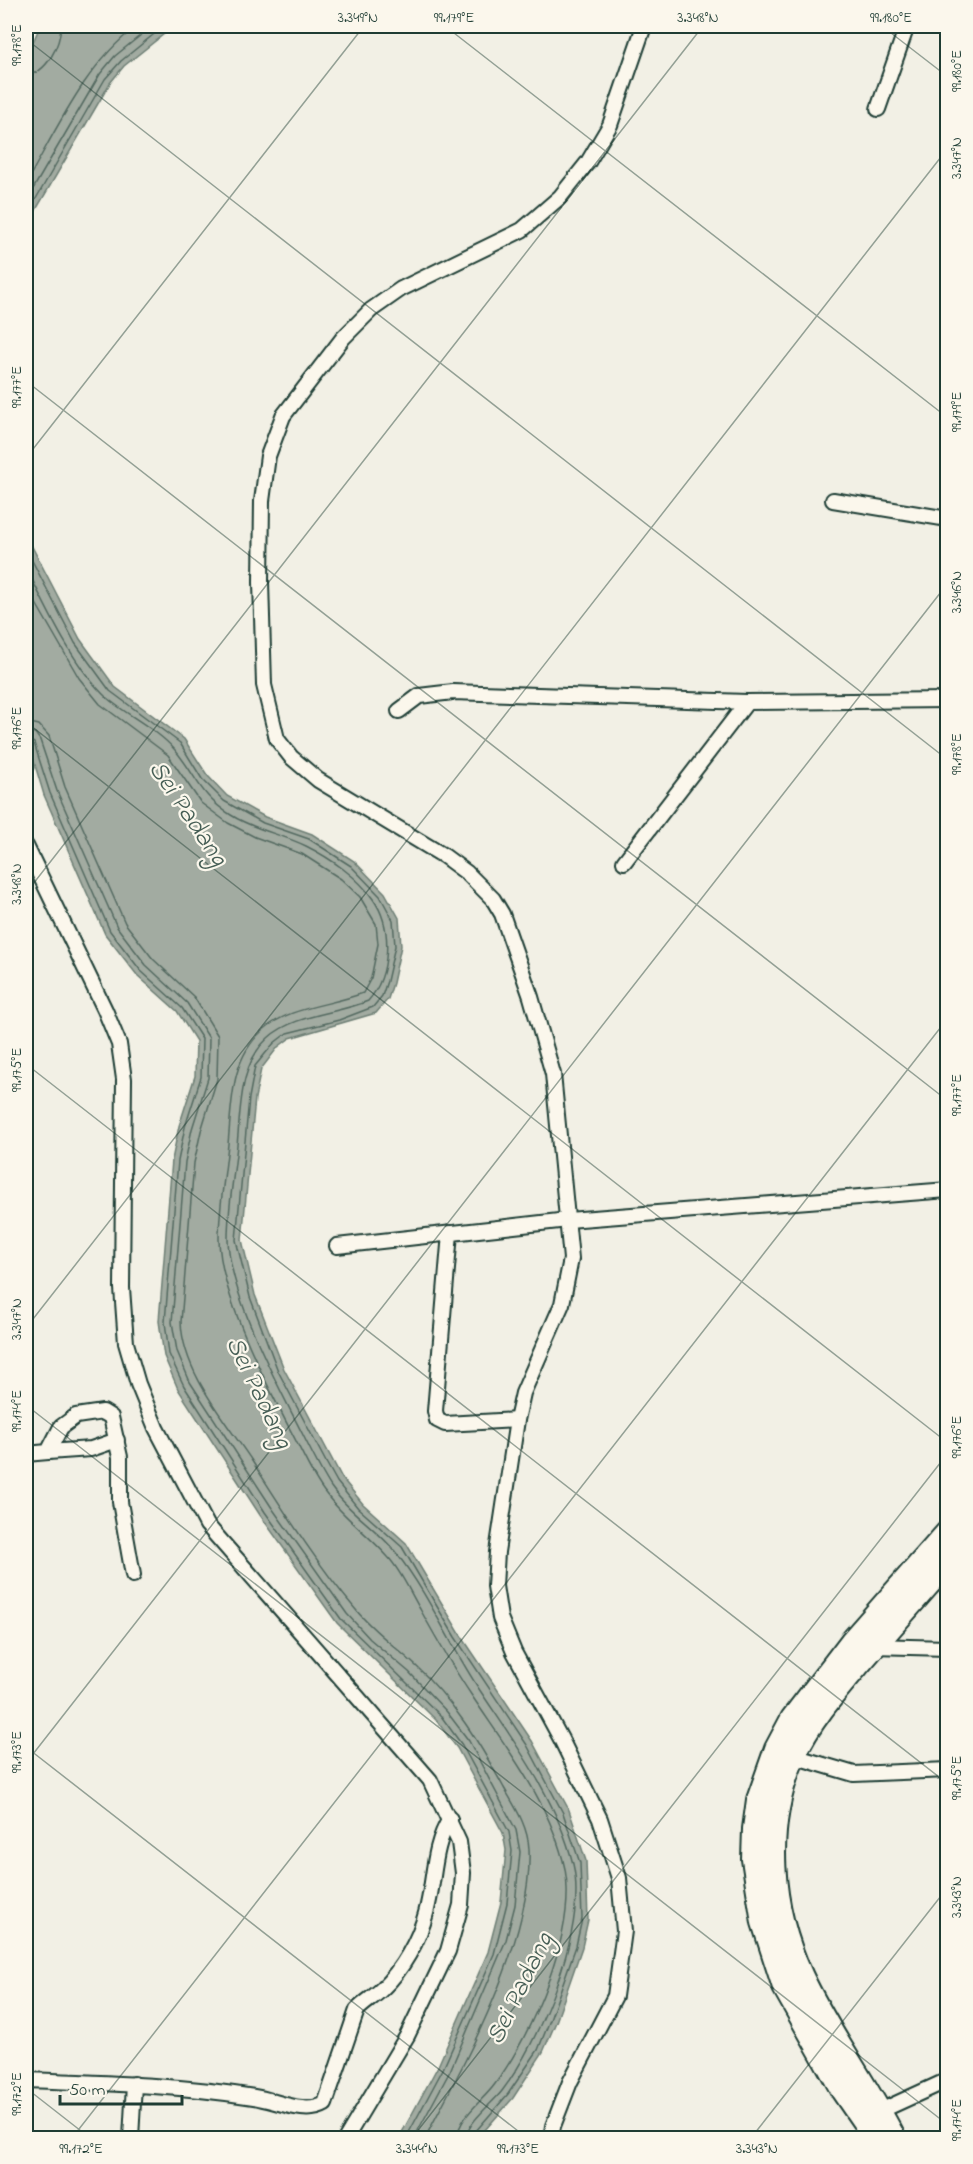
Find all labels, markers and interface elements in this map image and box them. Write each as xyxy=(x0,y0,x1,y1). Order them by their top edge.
text: 3.349°N xyxy=(338,7,378,29)
text: 99.179°E xyxy=(434,7,474,29)
text: 3.348°N xyxy=(677,7,719,29)
text: 99.180°E xyxy=(870,7,912,29)
text: 99.178°E xyxy=(6,24,28,66)
text: 99.180°E xyxy=(946,50,968,92)
text: 3.347°N xyxy=(946,137,968,179)
text: 99.177°E xyxy=(6,366,28,408)
text: 99.179°E xyxy=(946,392,968,432)
text: 3.346°N xyxy=(946,571,968,613)
text: 99.176°E xyxy=(6,707,28,749)
text: 99.178°E xyxy=(946,733,968,775)
water label: Sei Padang xyxy=(138,754,237,876)
text: 3.348°N xyxy=(6,863,28,905)
text: 99.175°E xyxy=(6,1048,28,1092)
text: 99.177°E xyxy=(946,1074,968,1116)
text: 3.347°N xyxy=(6,1298,28,1340)
water label: Sei Padang xyxy=(215,1331,302,1457)
text: 99.174°E xyxy=(6,1390,28,1432)
text: 99.176°E xyxy=(946,1416,968,1458)
text: 99.173°E xyxy=(6,1731,28,1773)
text: 99.175°E xyxy=(946,1756,968,1800)
text: 3.343°N xyxy=(946,1876,968,1918)
water label: Sei Padang xyxy=(478,1925,565,2051)
scale bar xyxy=(60,2068,182,2106)
text: 99.172°E xyxy=(6,2072,28,2116)
text: 50 m xyxy=(69,2078,106,2104)
text: 99.174°E xyxy=(946,2099,968,2141)
text: 99.172°E xyxy=(59,2138,103,2160)
text: 3.344°N xyxy=(396,2138,438,2160)
text: 99.173°E xyxy=(497,2138,539,2160)
text: 3.343°N xyxy=(736,2138,778,2160)

